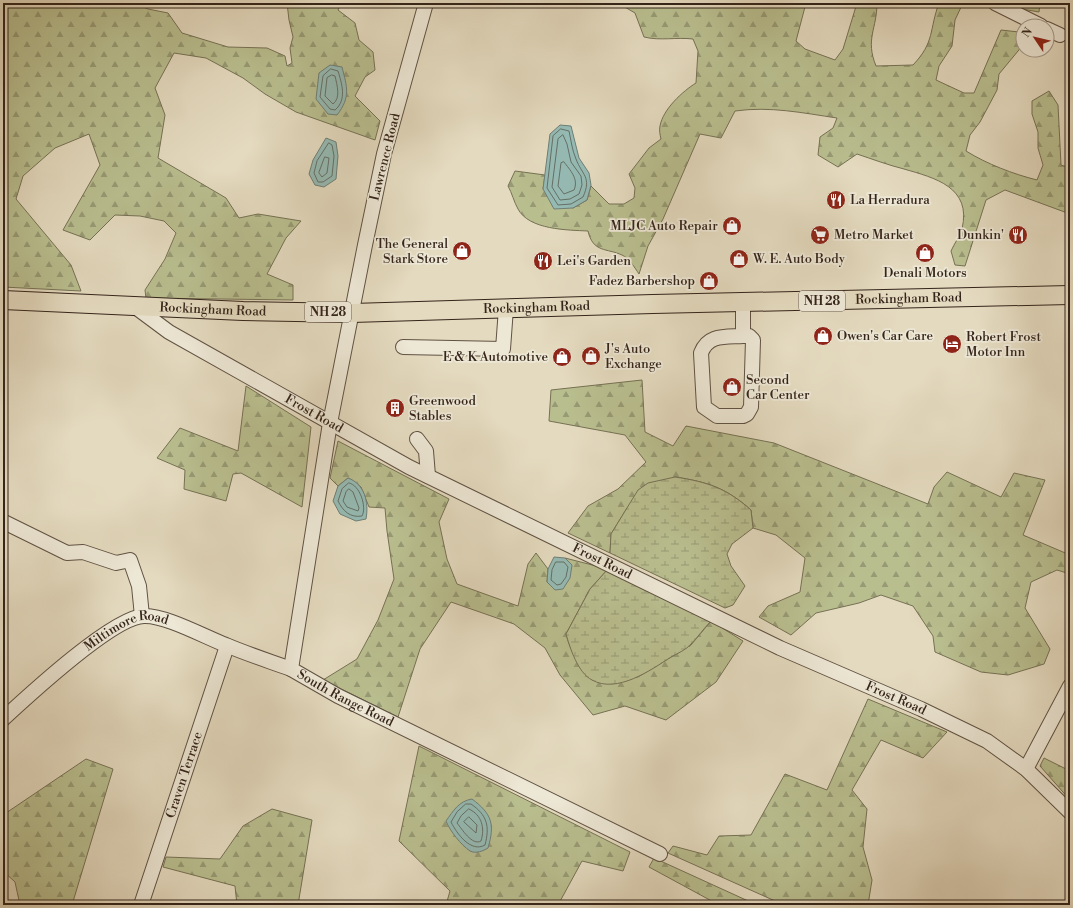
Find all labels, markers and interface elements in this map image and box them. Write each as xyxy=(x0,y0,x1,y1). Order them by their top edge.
north arrow xyxy=(1015,18,1055,58)
text: N xyxy=(1019,25,1036,40)
street label: Lawrence Road xyxy=(366,111,404,203)
restaurant icon: La Herradura xyxy=(825,189,847,211)
place label: La Herradura xyxy=(850,192,930,208)
shop icon: MLJC Auto Repair xyxy=(721,215,743,237)
place label: MLJC Auto Repair xyxy=(610,218,718,234)
supermarket icon: Metro Market xyxy=(809,224,831,246)
restaurant icon: Dunkin' xyxy=(1007,224,1029,246)
place label: Metro Market xyxy=(834,227,914,243)
place label: Dunkin' xyxy=(957,227,1004,243)
place label: The General Stark Store xyxy=(376,236,448,267)
shop icon: The General Stark Store xyxy=(451,240,473,262)
shop icon: Denali Motors xyxy=(914,242,936,264)
shop icon: W. E. Auto Body xyxy=(728,248,750,270)
restaurant icon: Lei's Garden xyxy=(532,250,554,272)
place label: W. E. Auto Body xyxy=(752,251,846,267)
place label: Lei's Garden xyxy=(557,253,631,269)
place label: Denali Motors xyxy=(883,265,967,281)
shop icon: Fadez Barbershop xyxy=(698,270,720,292)
place label: Fadez Barbershop xyxy=(589,273,695,289)
street label: Rockingham Road xyxy=(855,289,963,308)
road number: NH 28 xyxy=(799,291,845,311)
street label: Rockingham Road xyxy=(483,298,591,317)
street label: Rockingham Road xyxy=(159,299,267,319)
road number: NH 28 xyxy=(305,302,351,322)
shop icon: Owen's Car Care xyxy=(812,325,834,347)
place label: Owen's Car Care xyxy=(837,328,933,344)
place label: Robert Frost Motor Inn xyxy=(966,329,1041,360)
hotel icon: Robert Frost Motor Inn xyxy=(941,333,963,355)
place label: J's Auto Exchange xyxy=(604,341,662,372)
shop icon: J's Auto Exchange xyxy=(580,345,602,367)
shop icon: E & K Automotive xyxy=(551,346,573,368)
place label: E & K Automotive xyxy=(443,349,548,365)
place label: Second Car Center xyxy=(746,372,810,403)
shop icon: Second Car Center xyxy=(721,376,743,398)
street label: Frost Road xyxy=(282,391,347,437)
place label: Greenwood Stables xyxy=(409,393,476,424)
building icon: Greenwood Stables xyxy=(384,397,406,419)
street label: Frost Road xyxy=(570,540,635,583)
street label: Miltimore Road xyxy=(81,608,171,654)
street label: South Range Road xyxy=(294,666,397,730)
street label: Frost Road xyxy=(863,678,929,719)
street label: Craven Terrace xyxy=(162,729,206,820)

